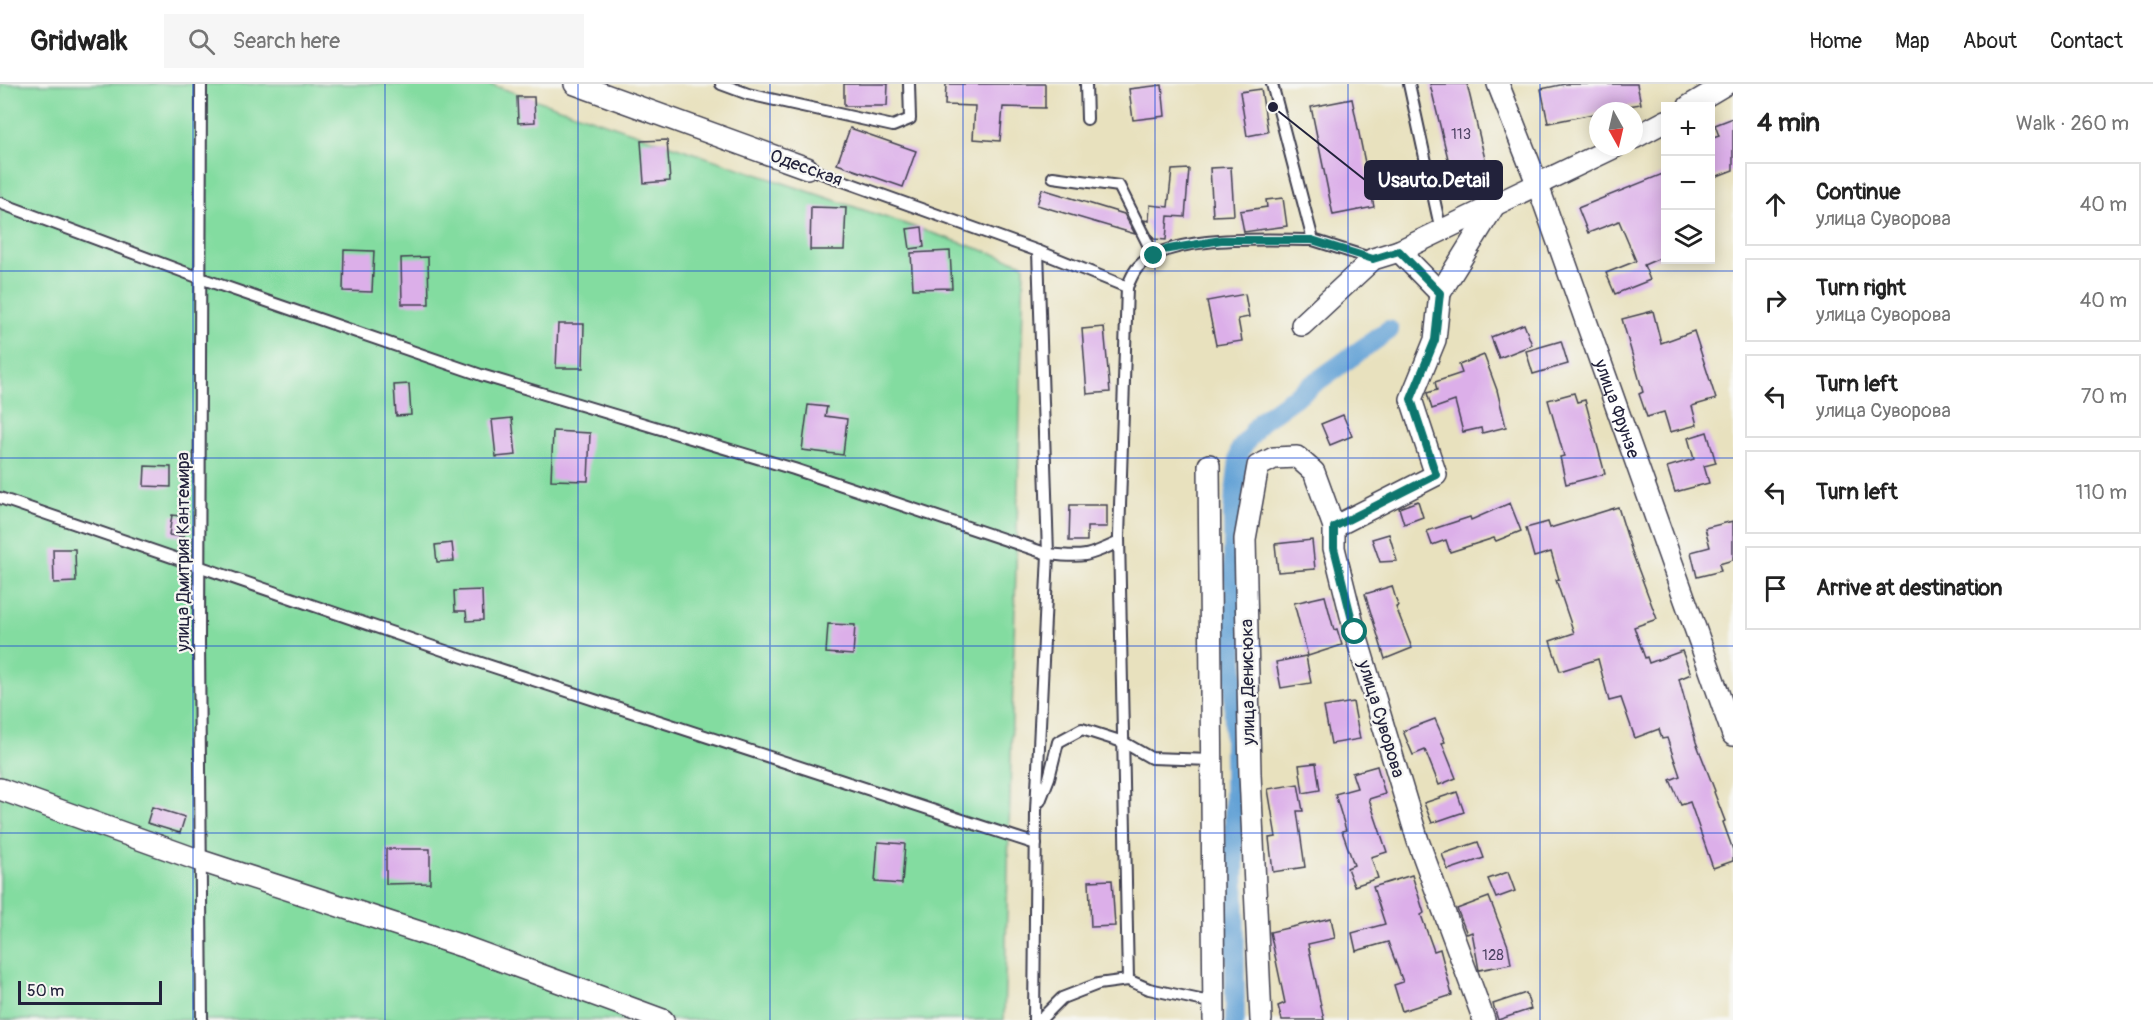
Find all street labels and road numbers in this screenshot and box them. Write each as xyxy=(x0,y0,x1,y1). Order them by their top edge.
street label: Одесская xyxy=(767,144,845,192)
street label: улица Фрунзе xyxy=(1589,355,1645,462)
street label: улица Дмитрия Кантемира xyxy=(172,452,195,653)
street label: улица Денисюка xyxy=(1235,619,1261,746)
street label: улица Суворова xyxy=(1352,657,1410,780)

